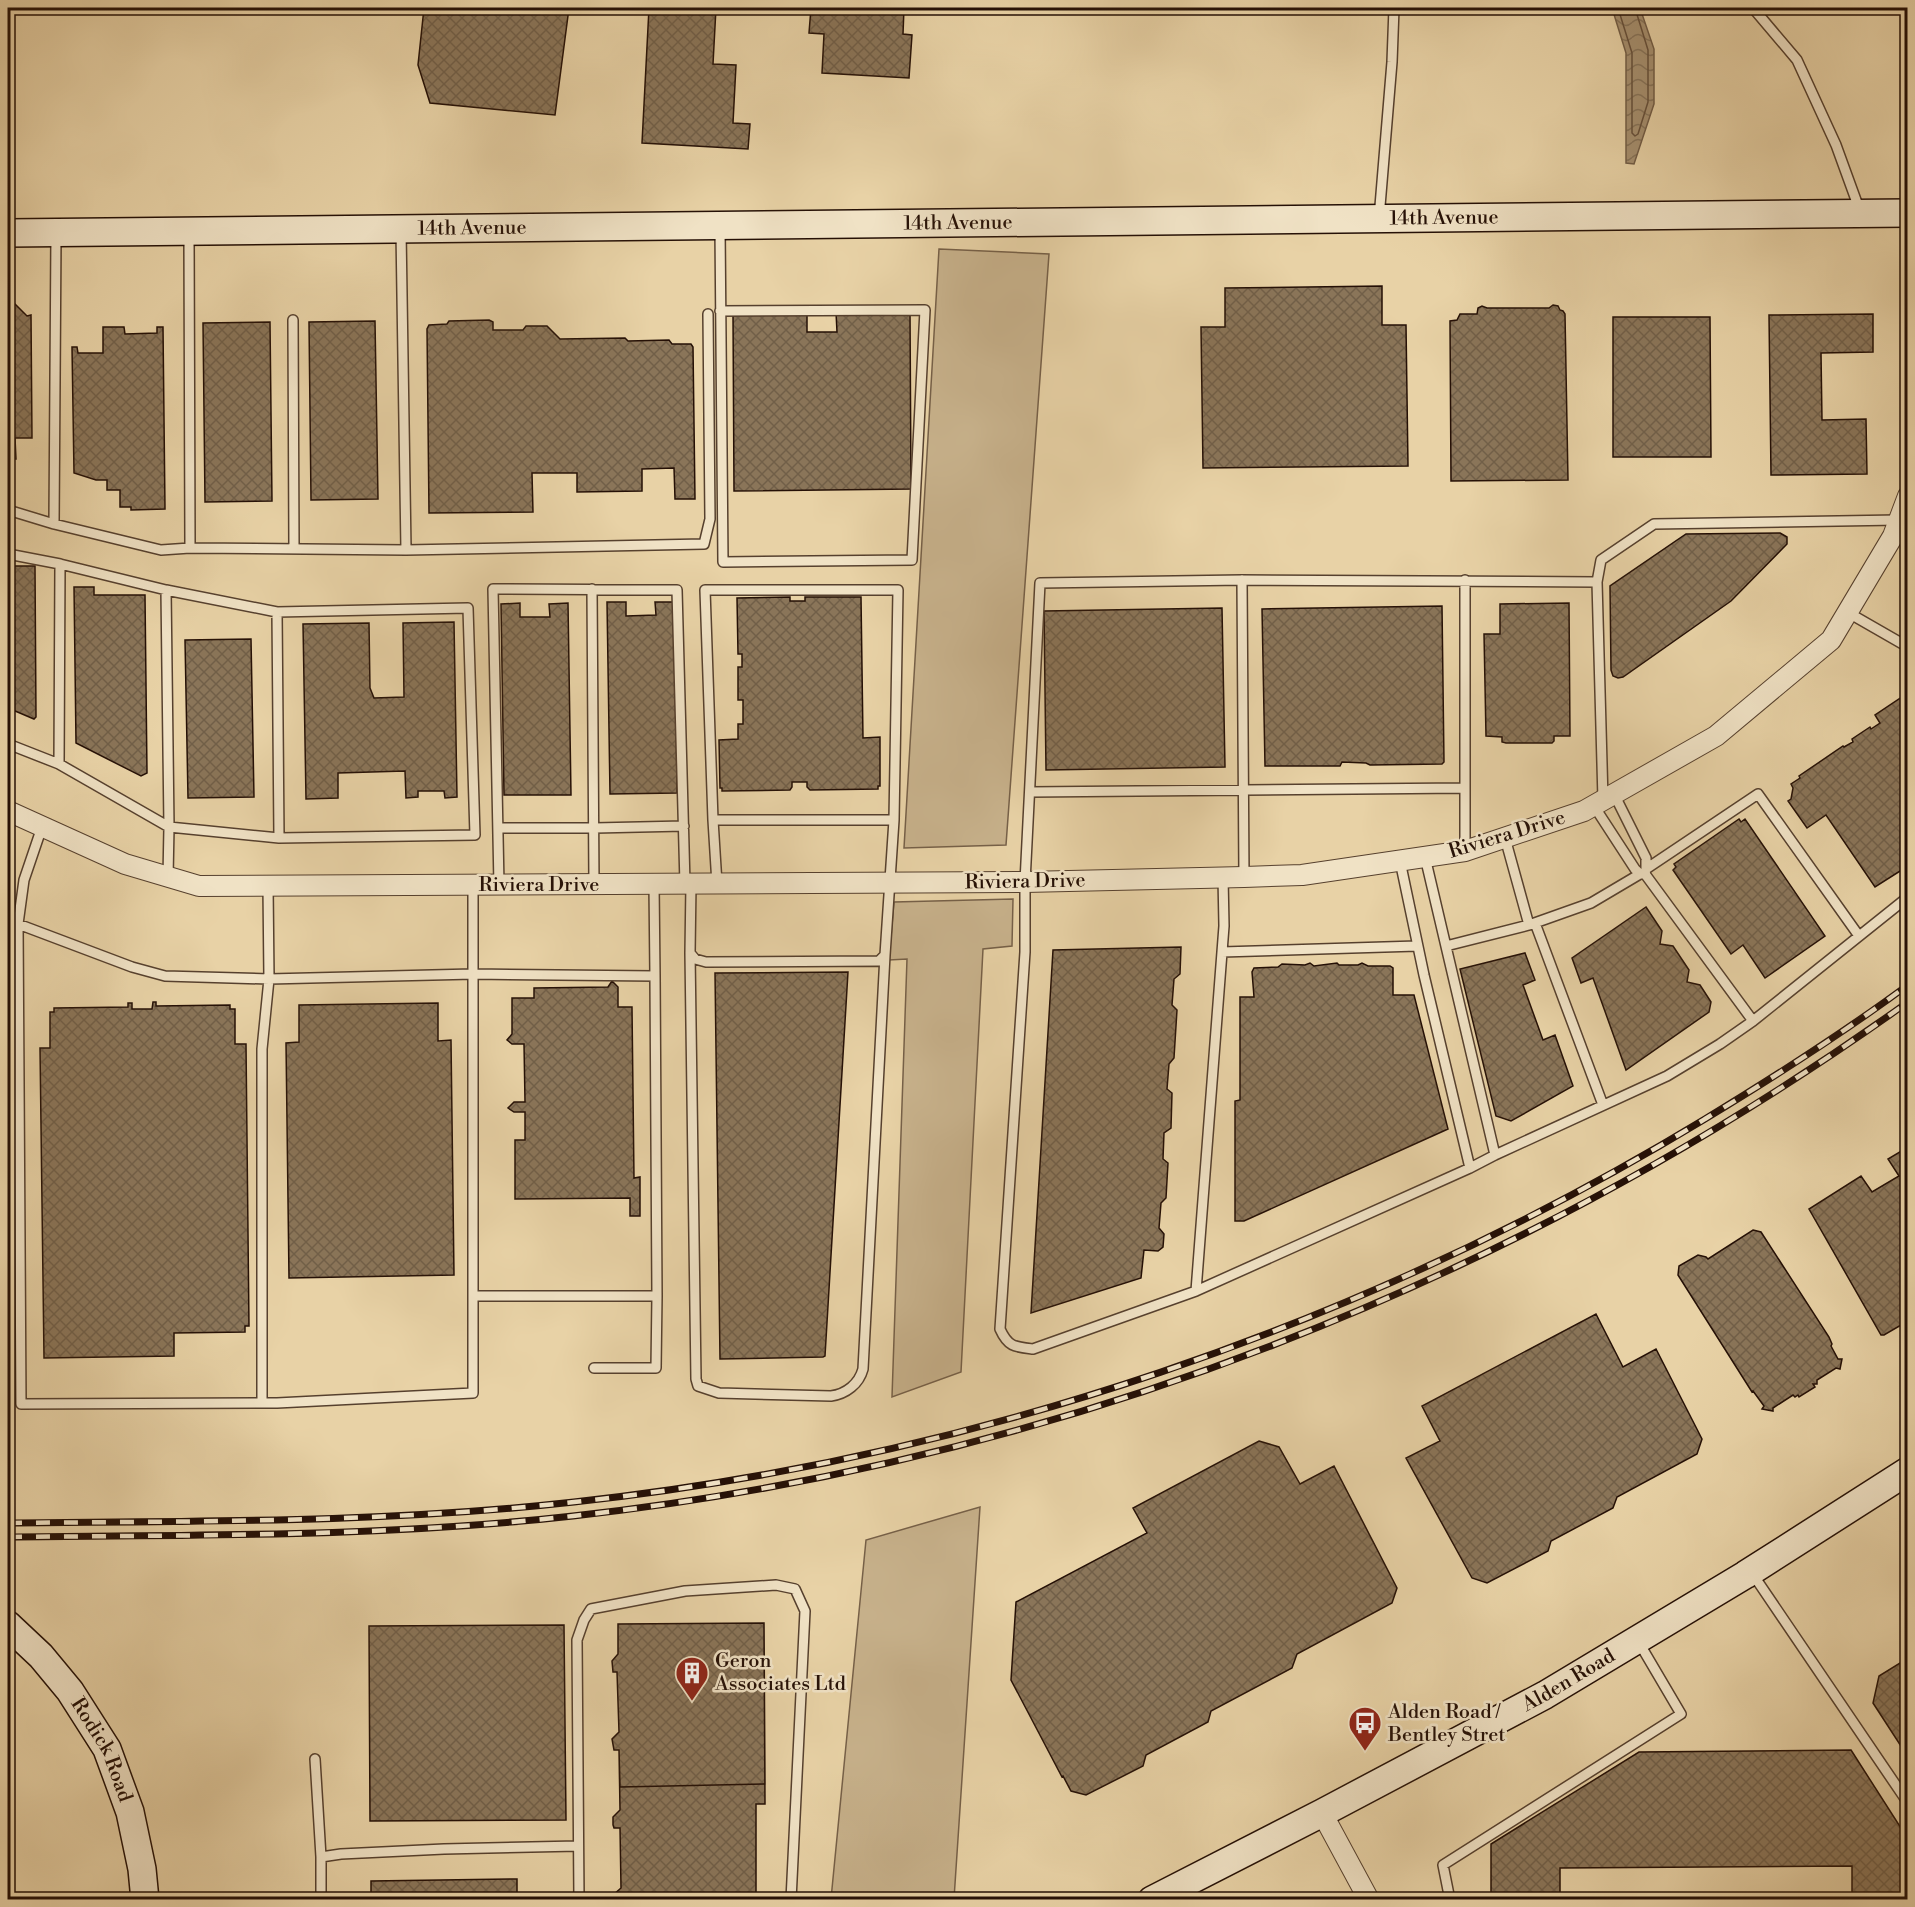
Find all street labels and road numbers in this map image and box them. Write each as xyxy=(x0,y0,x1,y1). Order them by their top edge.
street label: 14th Avenue xyxy=(1389,205,1499,231)
street label: 14th Avenue xyxy=(903,210,1013,236)
street label: 14th Avenue xyxy=(417,215,527,241)
street label: Riviera Drive xyxy=(1446,805,1568,865)
street label: Riviera Drive xyxy=(964,868,1086,896)
street label: Riviera Drive xyxy=(479,873,599,898)
street label: Alden Road xyxy=(1517,1643,1620,1718)
street label: Rodick Road xyxy=(65,1693,138,1806)

